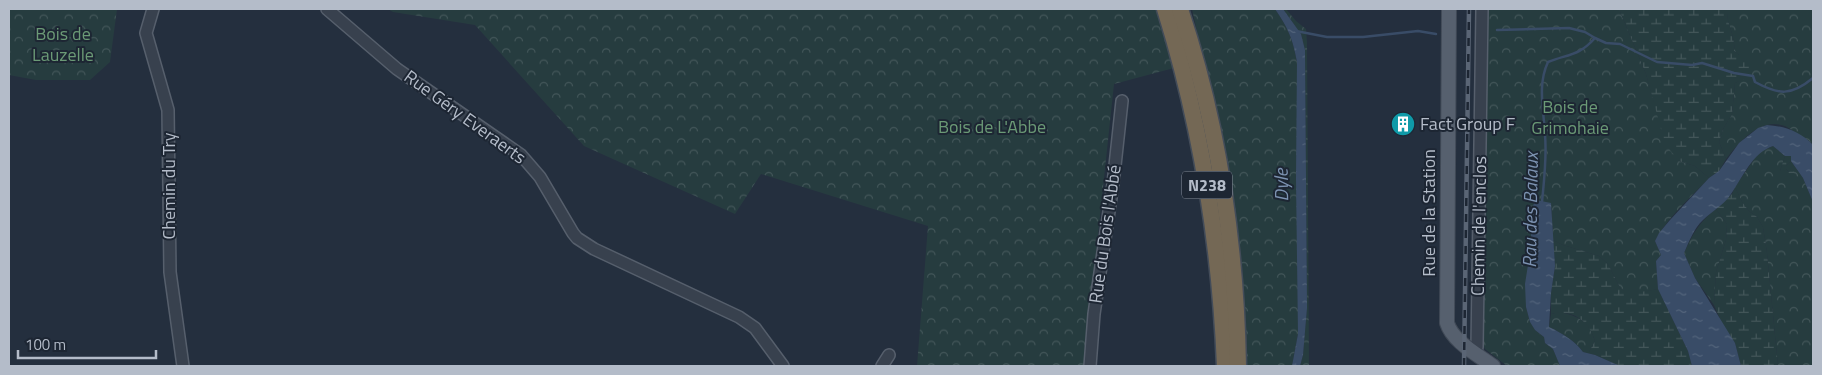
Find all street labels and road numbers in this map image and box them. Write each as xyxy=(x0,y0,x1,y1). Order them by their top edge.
street label: Rue Géry Everaerts xyxy=(399,63,532,170)
street label: Chemin du Try xyxy=(155,132,182,240)
street label: Rue de la Station xyxy=(1415,149,1442,277)
street label: Chemin de l'enclos xyxy=(1464,156,1493,296)
street label: Rue du Bois l'Abbé xyxy=(1081,163,1128,305)
road number: N238 xyxy=(1182,172,1232,198)

